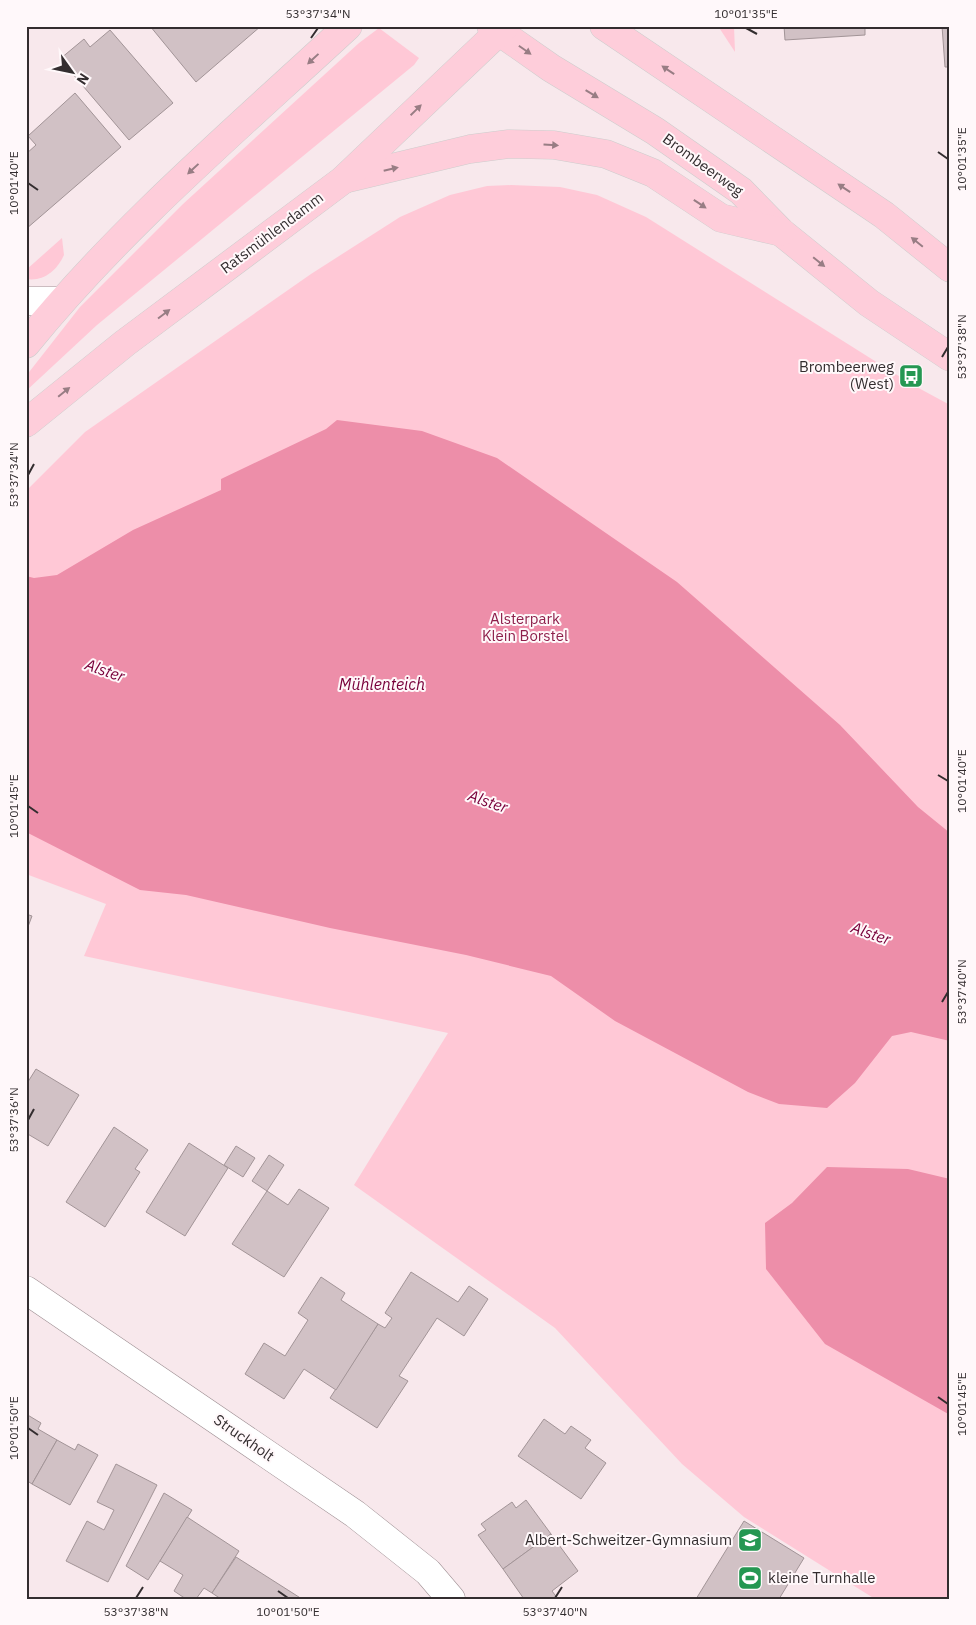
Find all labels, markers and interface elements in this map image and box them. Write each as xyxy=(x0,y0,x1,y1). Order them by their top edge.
text: 53°37'34"N xyxy=(285,6,351,21)
text: 10°01'35"E xyxy=(714,6,778,21)
one-way arrow xyxy=(518,45,532,55)
north arrow xyxy=(48,48,98,98)
one-way arrow xyxy=(307,53,319,65)
one-way arrow xyxy=(661,65,675,75)
text: N xyxy=(73,70,93,88)
one-way arrow xyxy=(586,89,599,98)
one-way arrow xyxy=(410,104,422,116)
text: 10°01'35"E xyxy=(954,127,969,191)
street label: Brombeerweg xyxy=(659,129,747,200)
one-way arrow xyxy=(543,142,559,150)
text: 10°01'40"E xyxy=(6,151,21,215)
one-way arrow xyxy=(187,163,199,175)
one-way arrow xyxy=(383,165,399,173)
one-way arrow xyxy=(837,183,850,193)
street label: Ratsmühlendamm xyxy=(217,188,327,277)
one-way arrow xyxy=(693,199,706,208)
one-way arrow xyxy=(911,236,924,247)
one-way arrow xyxy=(812,257,825,268)
one-way arrow xyxy=(157,308,170,319)
text: 53°37'38"N xyxy=(954,314,969,380)
place label: Brombeerweg (West) xyxy=(799,357,894,393)
bus stop icon: Brombeerweg (West) xyxy=(898,363,924,389)
one-way arrow xyxy=(57,386,70,397)
text: 53°37'34"N xyxy=(6,442,21,508)
park label: Alsterpark Klein Borstel xyxy=(482,609,568,645)
water label: Alster xyxy=(82,654,129,686)
water label: Mühlenteich xyxy=(339,674,425,694)
text: 10°01'40"E xyxy=(954,749,969,813)
text: 10°01'45"E xyxy=(6,774,21,838)
water label: Alster xyxy=(465,785,512,817)
water label: Alster xyxy=(848,917,895,949)
text: 53°37'40"N xyxy=(954,959,969,1025)
text: 53°37'36"N xyxy=(6,1087,21,1153)
text: 10°01'45"E xyxy=(954,1372,969,1436)
text: 10°01'50"E xyxy=(6,1396,21,1460)
street label: Struckholt xyxy=(210,1410,278,1465)
school or university icon: Albert-Schweitzer-Gymnasium xyxy=(737,1527,763,1553)
place label: Albert-Schweitzer-Gymnasium xyxy=(525,1530,732,1549)
sports icon: kleine Turnhalle xyxy=(737,1565,763,1591)
place label: kleine Turnhalle xyxy=(768,1568,876,1587)
text: 53°37'38"N xyxy=(103,1604,169,1619)
text: 10°01'50"E xyxy=(256,1604,320,1619)
text: 53°37'40"N xyxy=(522,1604,588,1619)

